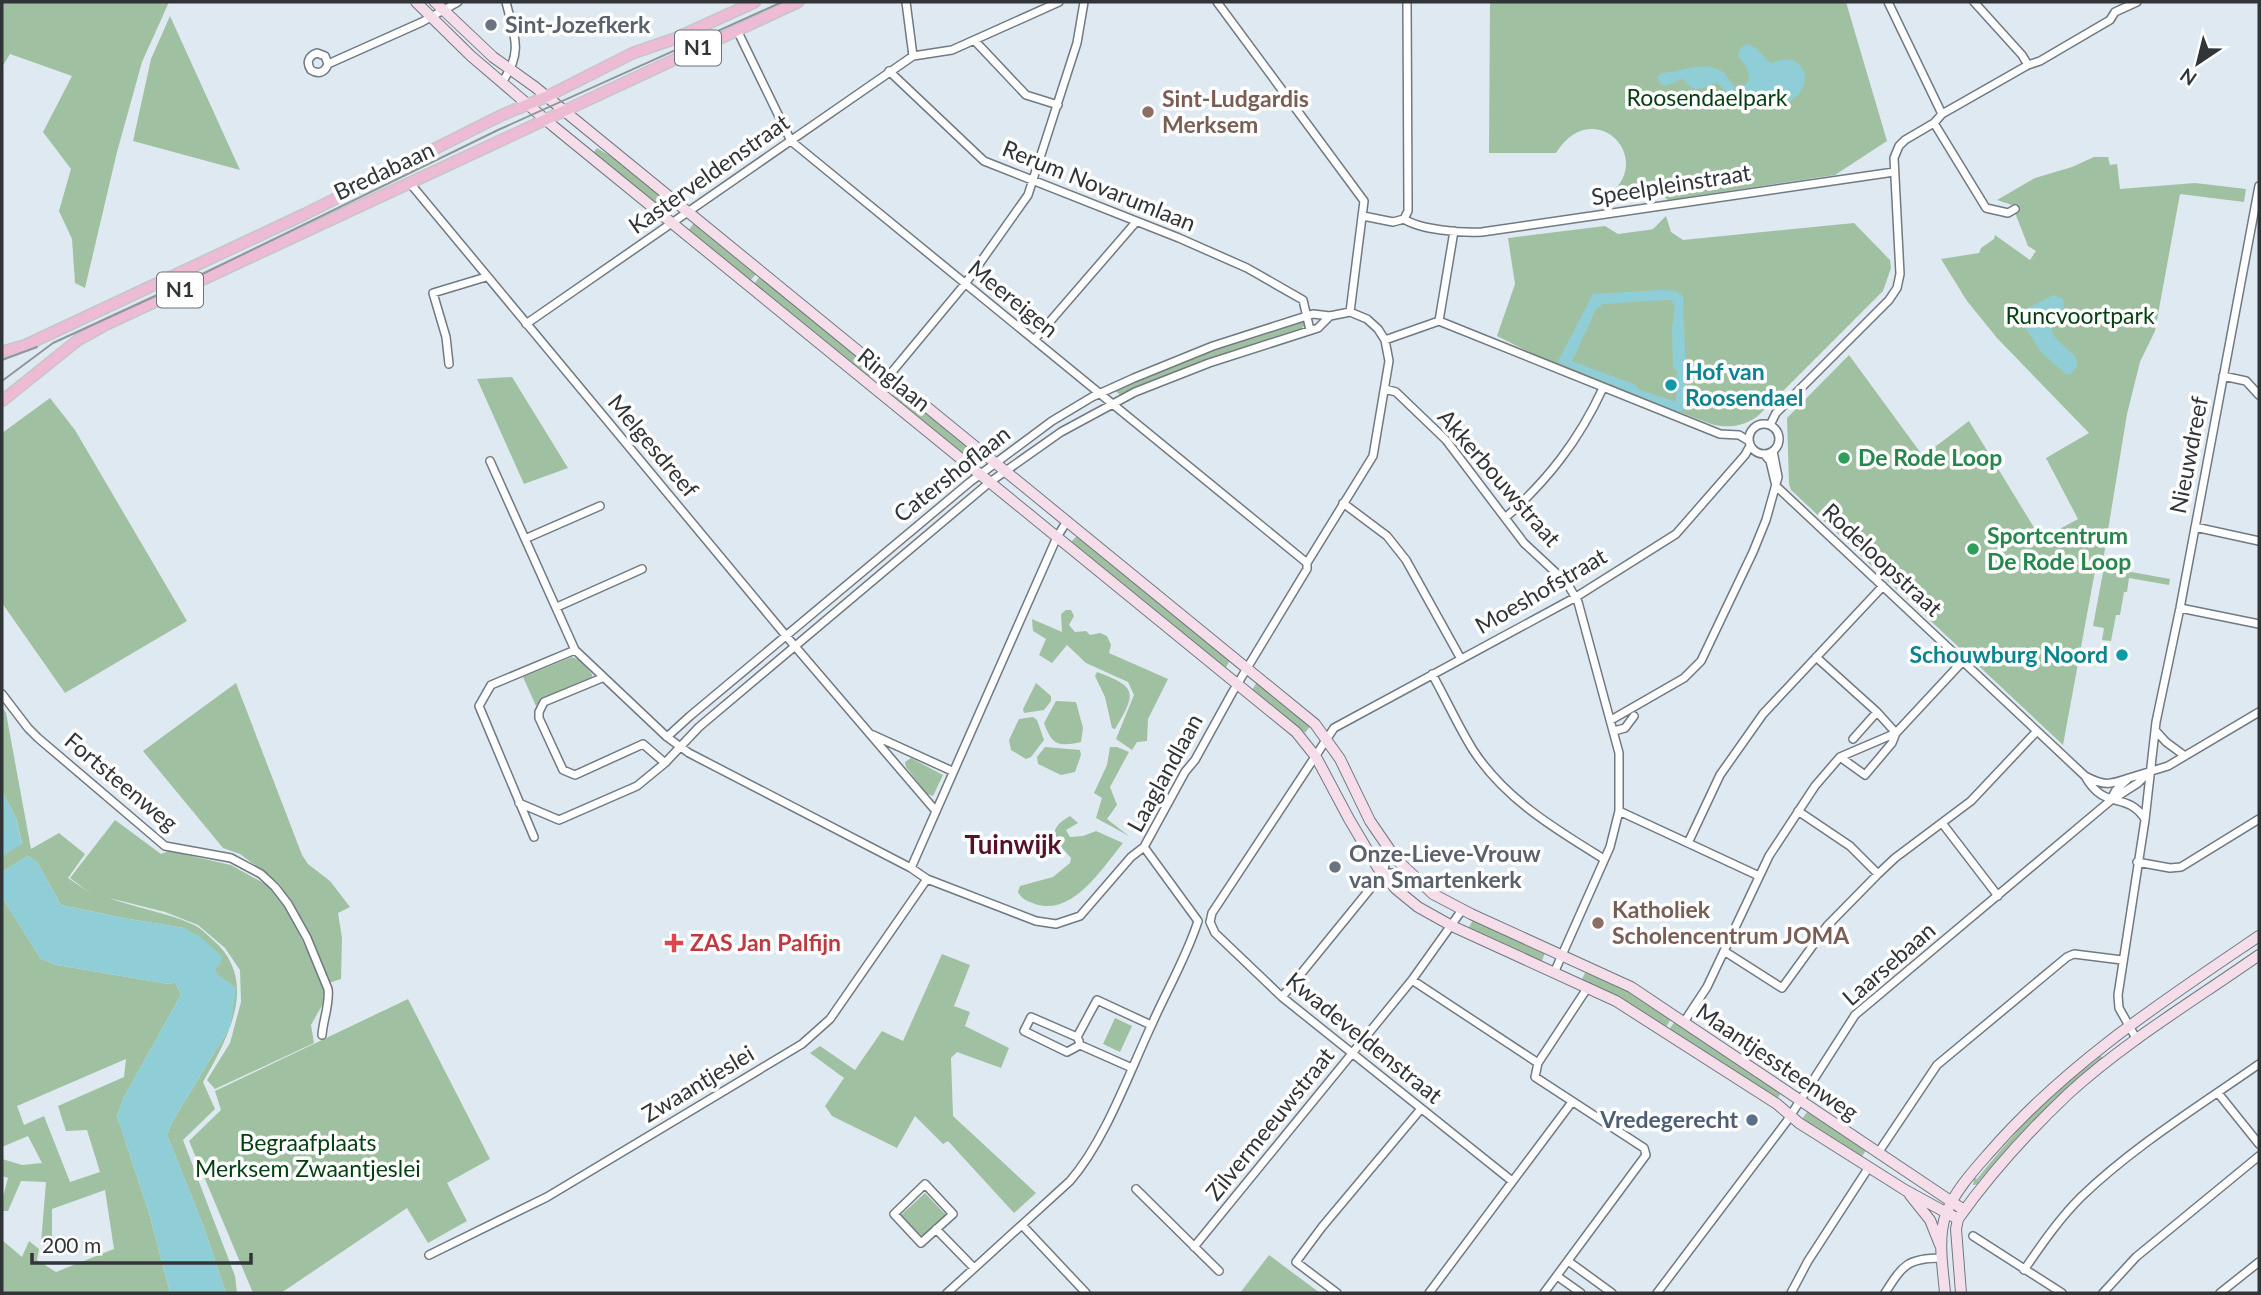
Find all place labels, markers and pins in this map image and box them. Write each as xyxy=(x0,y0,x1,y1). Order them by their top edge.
place label: Sint-Jozefkerk xyxy=(505,10,651,38)
marker: Sint-Jozefkerk xyxy=(483,17,499,33)
place label: Sint-Ludgardis Merksem xyxy=(1162,84,1309,138)
marker: Sint-Ludgardis Merksem xyxy=(1140,104,1156,120)
place label: Hof van Roosendael xyxy=(1685,357,1804,411)
marker: Hof van Roosendael xyxy=(1663,377,1679,393)
place label: De Rode Loop xyxy=(1858,443,2002,471)
marker: De Rode Loop xyxy=(1836,450,1852,466)
place label: Sportcentrum De Rode Loop xyxy=(1987,521,2131,575)
marker: Sportcentrum De Rode Loop xyxy=(1965,541,1981,557)
place label: Schouwburg Noord xyxy=(1909,640,2108,668)
marker: Schouwburg Noord xyxy=(2114,647,2130,663)
place label: Onze-Lieve-Vrouw van Smartenkerk xyxy=(1349,839,1541,893)
marker: Onze-Lieve-Vrouw van Smartenkerk xyxy=(1327,859,1343,875)
place label: Katholiek Scholencentrum JOMA xyxy=(1612,895,1850,949)
marker: Katholiek Scholencentrum JOMA xyxy=(1590,915,1606,931)
place label: ZAS Jan Palfijn xyxy=(690,928,841,956)
marker: ZAS Jan Palfijn xyxy=(664,933,684,953)
place label: Vredegerecht xyxy=(1599,1105,1738,1133)
marker: Vredegerecht xyxy=(1744,1112,1760,1128)

